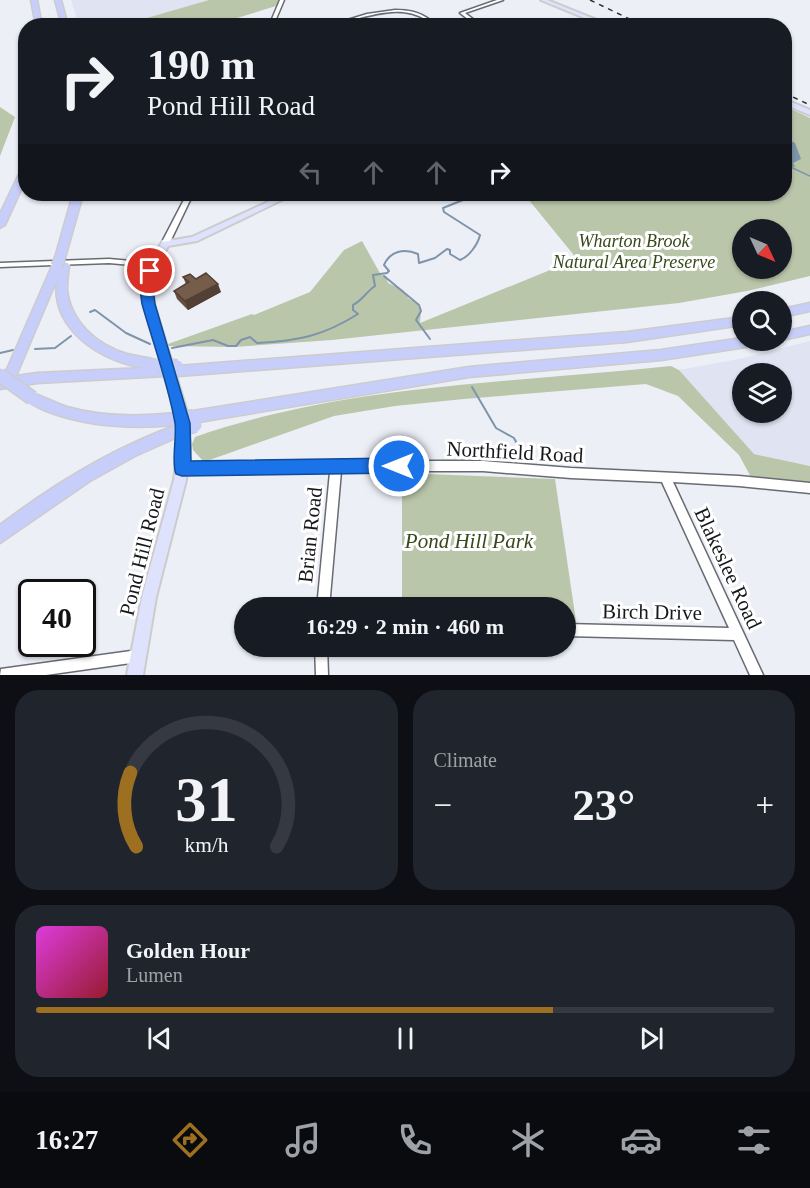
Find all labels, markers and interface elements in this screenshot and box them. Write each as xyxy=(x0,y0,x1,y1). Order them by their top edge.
icon: right xyxy=(48,42,126,120)
text: 190 m xyxy=(147,42,256,88)
text: Pond Hill Road xyxy=(147,91,315,121)
icon: left xyxy=(294,156,327,189)
icon: ahead xyxy=(357,156,390,189)
icon: ahead xyxy=(420,156,453,189)
icon: right xyxy=(483,156,516,189)
north arrow xyxy=(732,219,792,279)
map controls xyxy=(732,219,792,423)
park label: Wharton Brook Natural Area Preserve xyxy=(552,231,715,272)
pin xyxy=(124,245,175,296)
icon: arrive xyxy=(133,254,166,287)
button: search xyxy=(732,291,792,351)
button: layers xyxy=(732,363,792,423)
position arrow xyxy=(367,434,431,498)
street label: Northfield Road xyxy=(446,436,585,468)
street label: Pond Hill Road xyxy=(115,485,170,618)
street label: Brian Road xyxy=(293,485,327,584)
street label: Blakeslee Road xyxy=(689,503,767,633)
park label: Pond Hill Park xyxy=(404,529,534,553)
speed limit sign: 40 xyxy=(18,579,96,657)
street label: Birch Drive xyxy=(602,599,702,625)
text: 16:29 · 2 min · 460 m xyxy=(306,614,504,639)
text: Climate xyxy=(434,749,497,771)
text: 31 xyxy=(175,765,237,834)
text: 23° xyxy=(572,780,635,830)
text: − xyxy=(434,787,452,823)
text: + xyxy=(755,787,774,823)
text: km/h xyxy=(184,833,229,857)
text: Golden Hour xyxy=(126,938,250,963)
text: Lumen xyxy=(126,964,183,986)
icon: previous xyxy=(143,1022,176,1055)
icon: pause xyxy=(389,1022,422,1055)
icon: next xyxy=(635,1022,668,1055)
icon: directions xyxy=(169,1119,211,1161)
icon: music xyxy=(282,1119,324,1161)
icon: phone xyxy=(394,1119,436,1161)
icon: climate xyxy=(507,1119,549,1161)
icon: car xyxy=(620,1119,662,1161)
icon: filters xyxy=(733,1119,775,1161)
text: 16:27 xyxy=(35,1125,98,1155)

